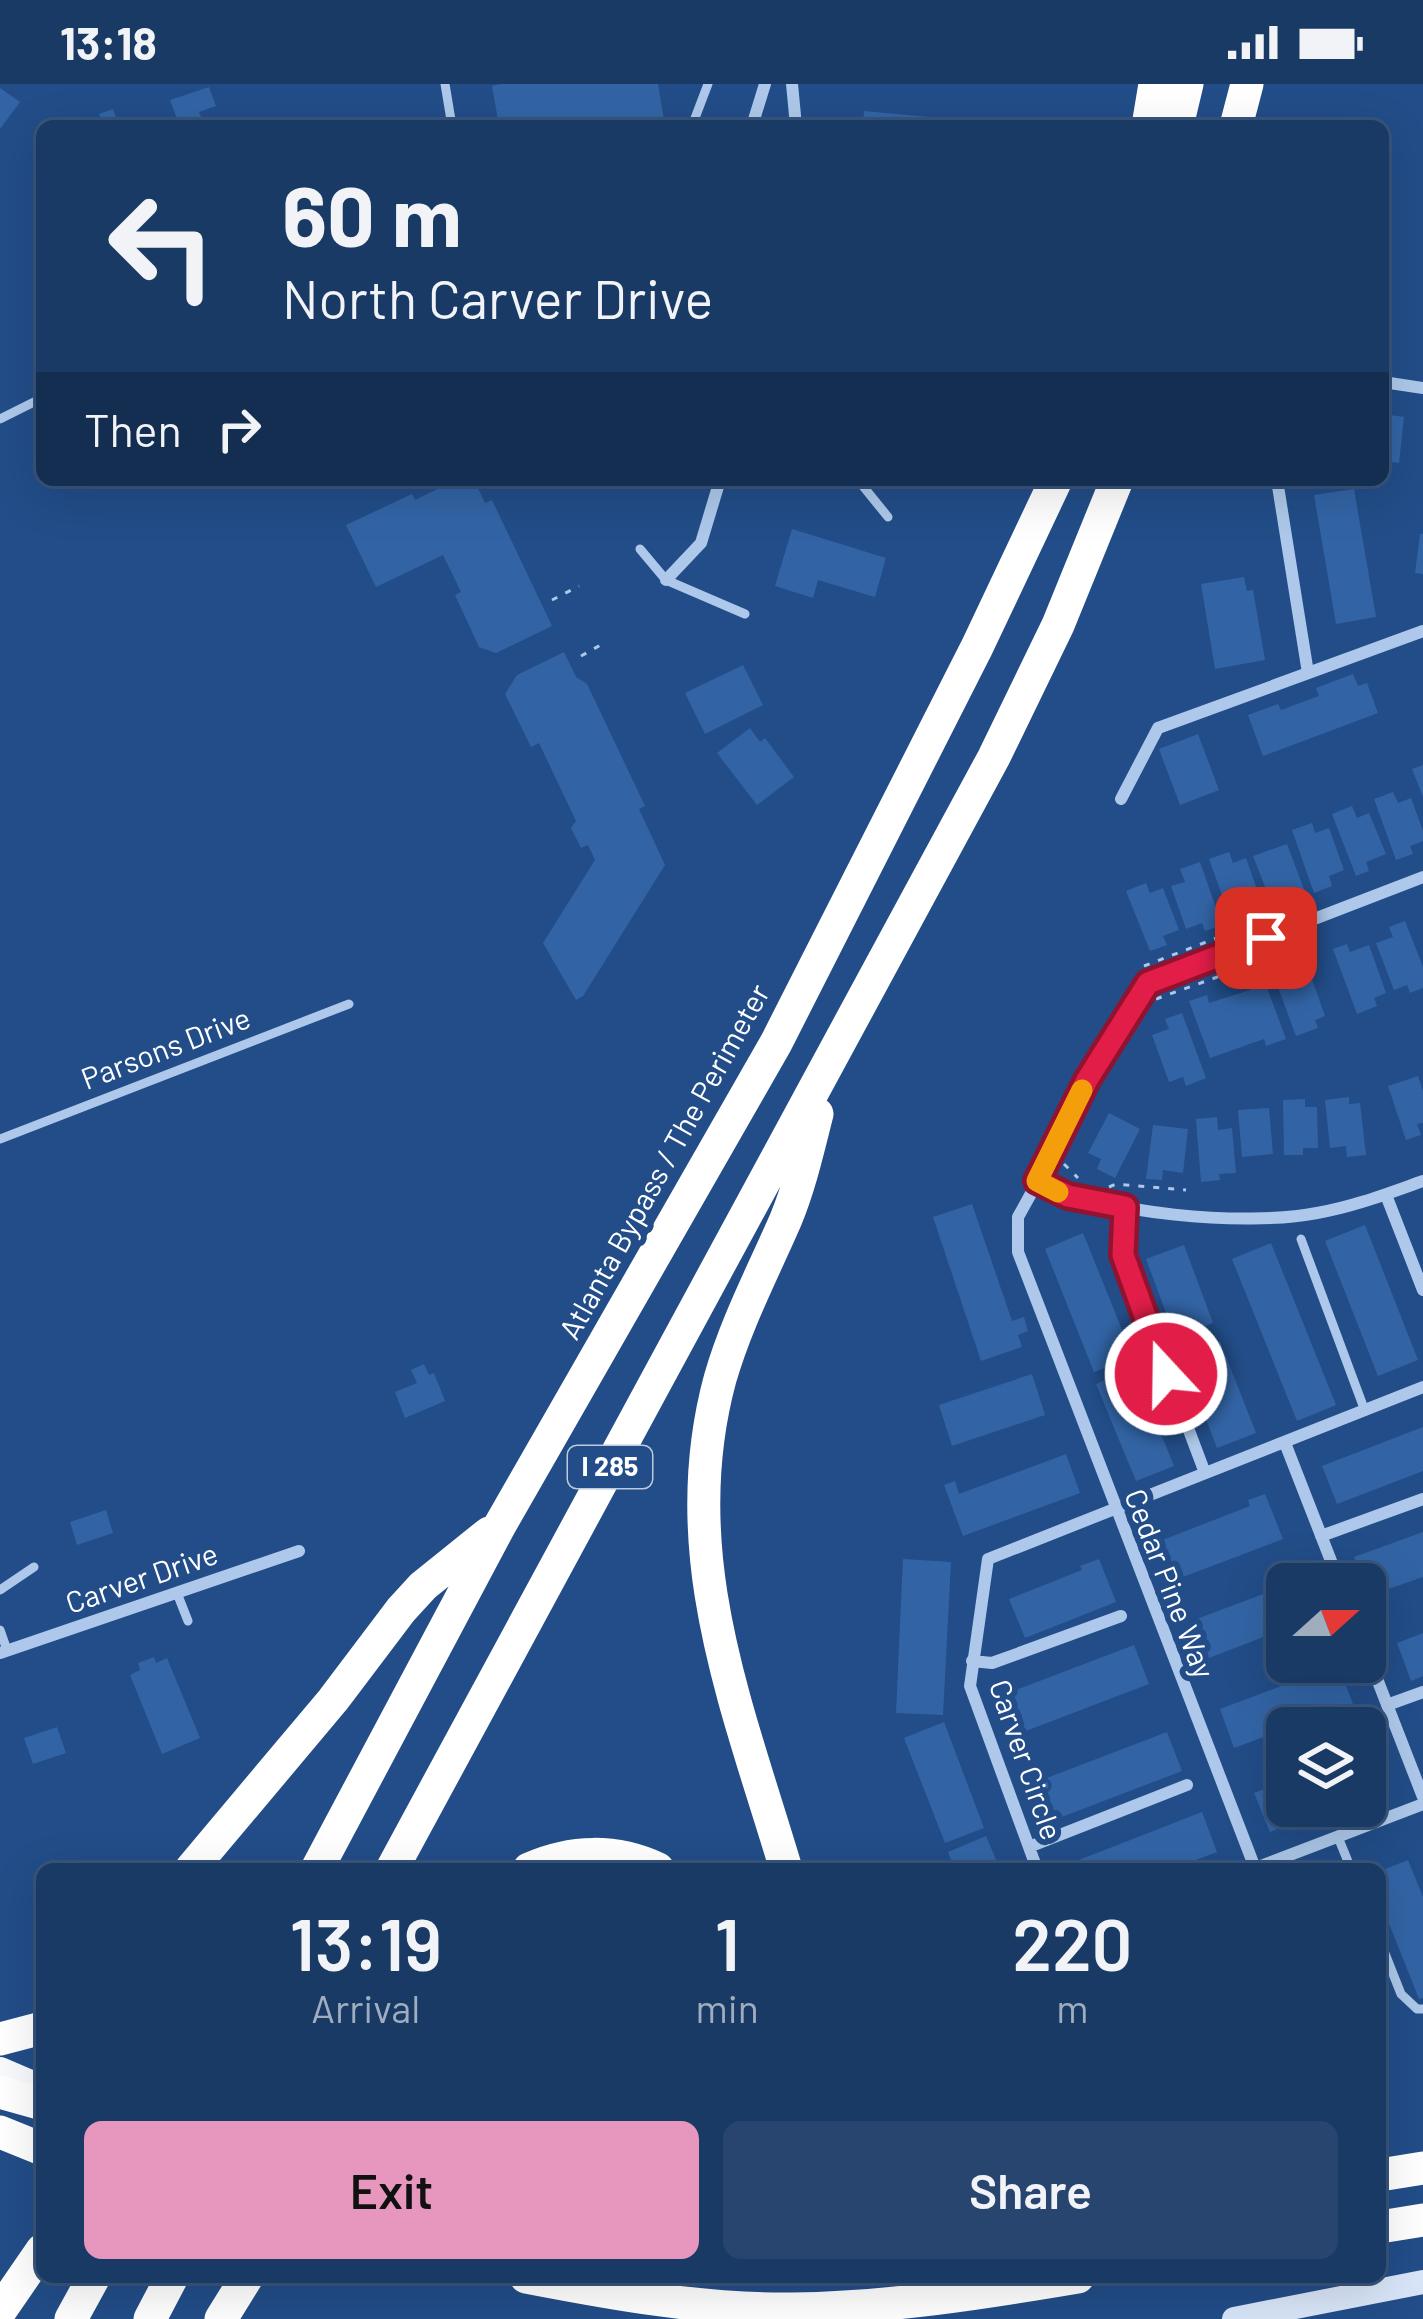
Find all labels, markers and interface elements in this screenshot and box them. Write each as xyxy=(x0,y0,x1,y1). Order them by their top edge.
text: 13:18 xyxy=(60,15,157,69)
text: 60 m xyxy=(282,163,462,264)
icon: left xyxy=(84,168,240,324)
text: North Carver Drive xyxy=(282,265,713,330)
icon: right xyxy=(206,396,272,462)
text: Then xyxy=(84,402,182,456)
pin xyxy=(1215,887,1317,989)
icon: arrive xyxy=(1233,905,1299,971)
street label: Atlanta Bypass / The Perimeter xyxy=(550,977,776,1345)
street label: Parsons Drive xyxy=(76,998,255,1096)
position arrow xyxy=(1103,1311,1229,1437)
road number: I 285 xyxy=(568,1446,652,1488)
street label: Cedar Pine Way xyxy=(1118,1483,1224,1683)
street label: Carver Drive xyxy=(61,1534,222,1620)
north arrow xyxy=(1266,1563,1386,1683)
map controls xyxy=(1266,1563,1386,1827)
street label: Carver Circle xyxy=(983,1675,1071,1844)
button: layers xyxy=(1266,1707,1386,1827)
text: 13:19 xyxy=(289,1899,442,1985)
text: 1 xyxy=(714,1899,740,1985)
text: 220 xyxy=(1012,1899,1133,1985)
text: Arrival xyxy=(311,1984,420,2031)
text: min xyxy=(696,1984,759,2031)
text: m xyxy=(1056,1984,1089,2031)
button: Exit xyxy=(84,2121,699,2259)
button: Share xyxy=(723,2121,1338,2259)

